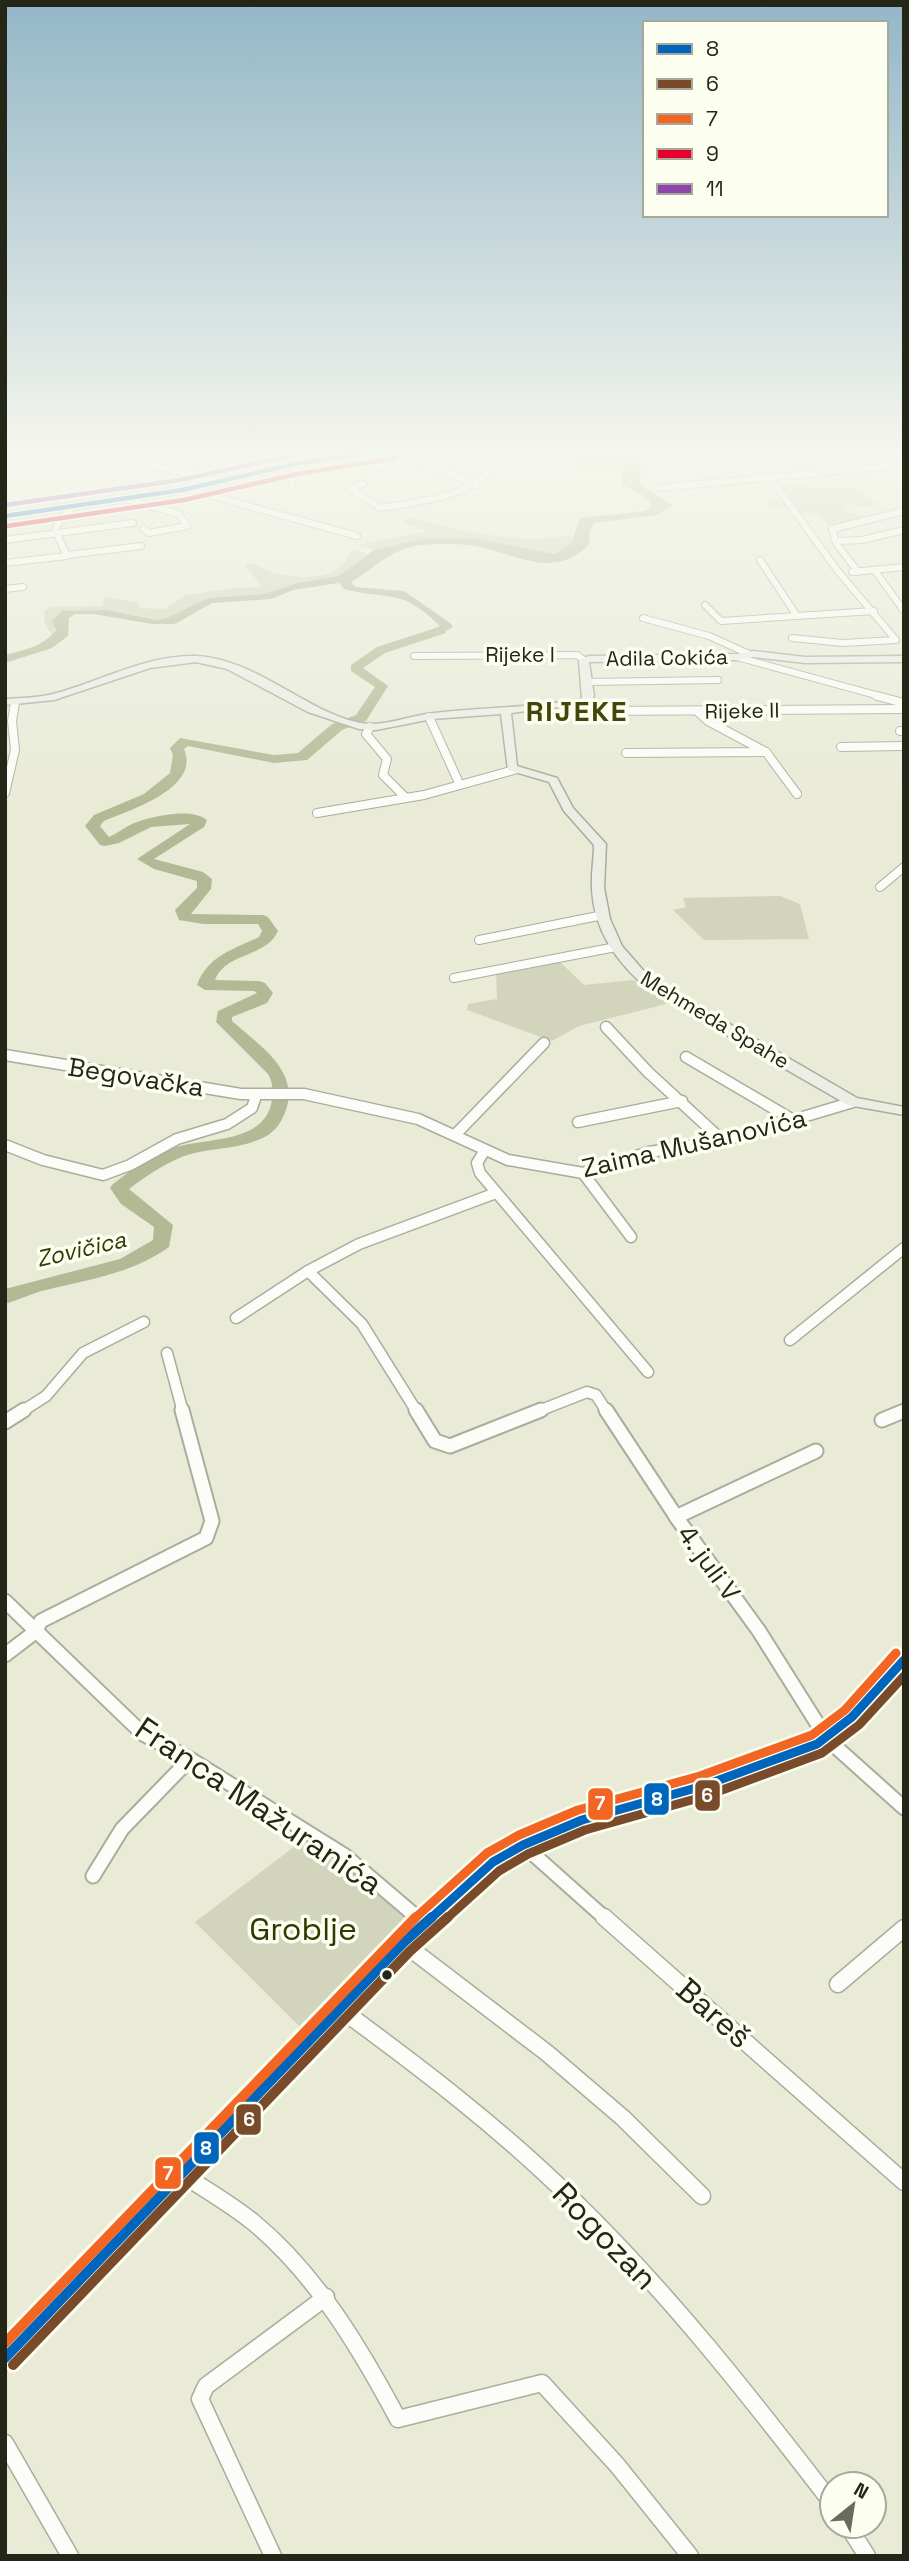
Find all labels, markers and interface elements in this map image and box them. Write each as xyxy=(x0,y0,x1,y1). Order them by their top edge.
legend xyxy=(643,21,888,217)
text: 8 xyxy=(706,35,719,62)
text: 6 xyxy=(706,70,719,97)
text: 7 xyxy=(706,105,718,132)
text: 9 xyxy=(706,140,719,167)
text: 11 xyxy=(706,175,724,202)
street label: Rijeke I xyxy=(485,641,555,668)
street label: Adila Cokića xyxy=(606,643,728,672)
district label: RIJEKE xyxy=(526,693,628,729)
street label: Rijeke II xyxy=(704,696,780,725)
street label: Mehmeda Spahe xyxy=(636,965,795,1075)
street label: Begovačka xyxy=(66,1049,206,1105)
street label: Zaima Mušanovića xyxy=(578,1101,810,1185)
water label: Zovičica xyxy=(33,1224,129,1274)
street label: 4. juli V xyxy=(670,1518,748,1608)
street label: Franca Mažuranića xyxy=(128,1708,390,1904)
line badge: 6 xyxy=(694,1779,721,1812)
line badge: 8 xyxy=(643,1782,670,1816)
text: 6 xyxy=(701,1783,713,1808)
line badge: 7 xyxy=(587,1787,614,1821)
text: 8 xyxy=(651,1787,663,1812)
text: 7 xyxy=(595,1791,606,1816)
park label: Groblje xyxy=(249,1909,357,1949)
unlabelled marker xyxy=(380,1968,394,1982)
street label: Bareš xyxy=(668,1969,760,2057)
line badge: 6 xyxy=(235,2103,262,2136)
text: 6 xyxy=(243,2107,255,2132)
line badge: 8 xyxy=(193,2131,220,2165)
text: 8 xyxy=(200,2136,212,2161)
line badge: 7 xyxy=(154,2156,182,2190)
text: 7 xyxy=(163,2161,174,2186)
street label: Rogozan xyxy=(544,2174,666,2298)
north arrow xyxy=(818,2470,888,2540)
text: N xyxy=(849,2477,873,2505)

